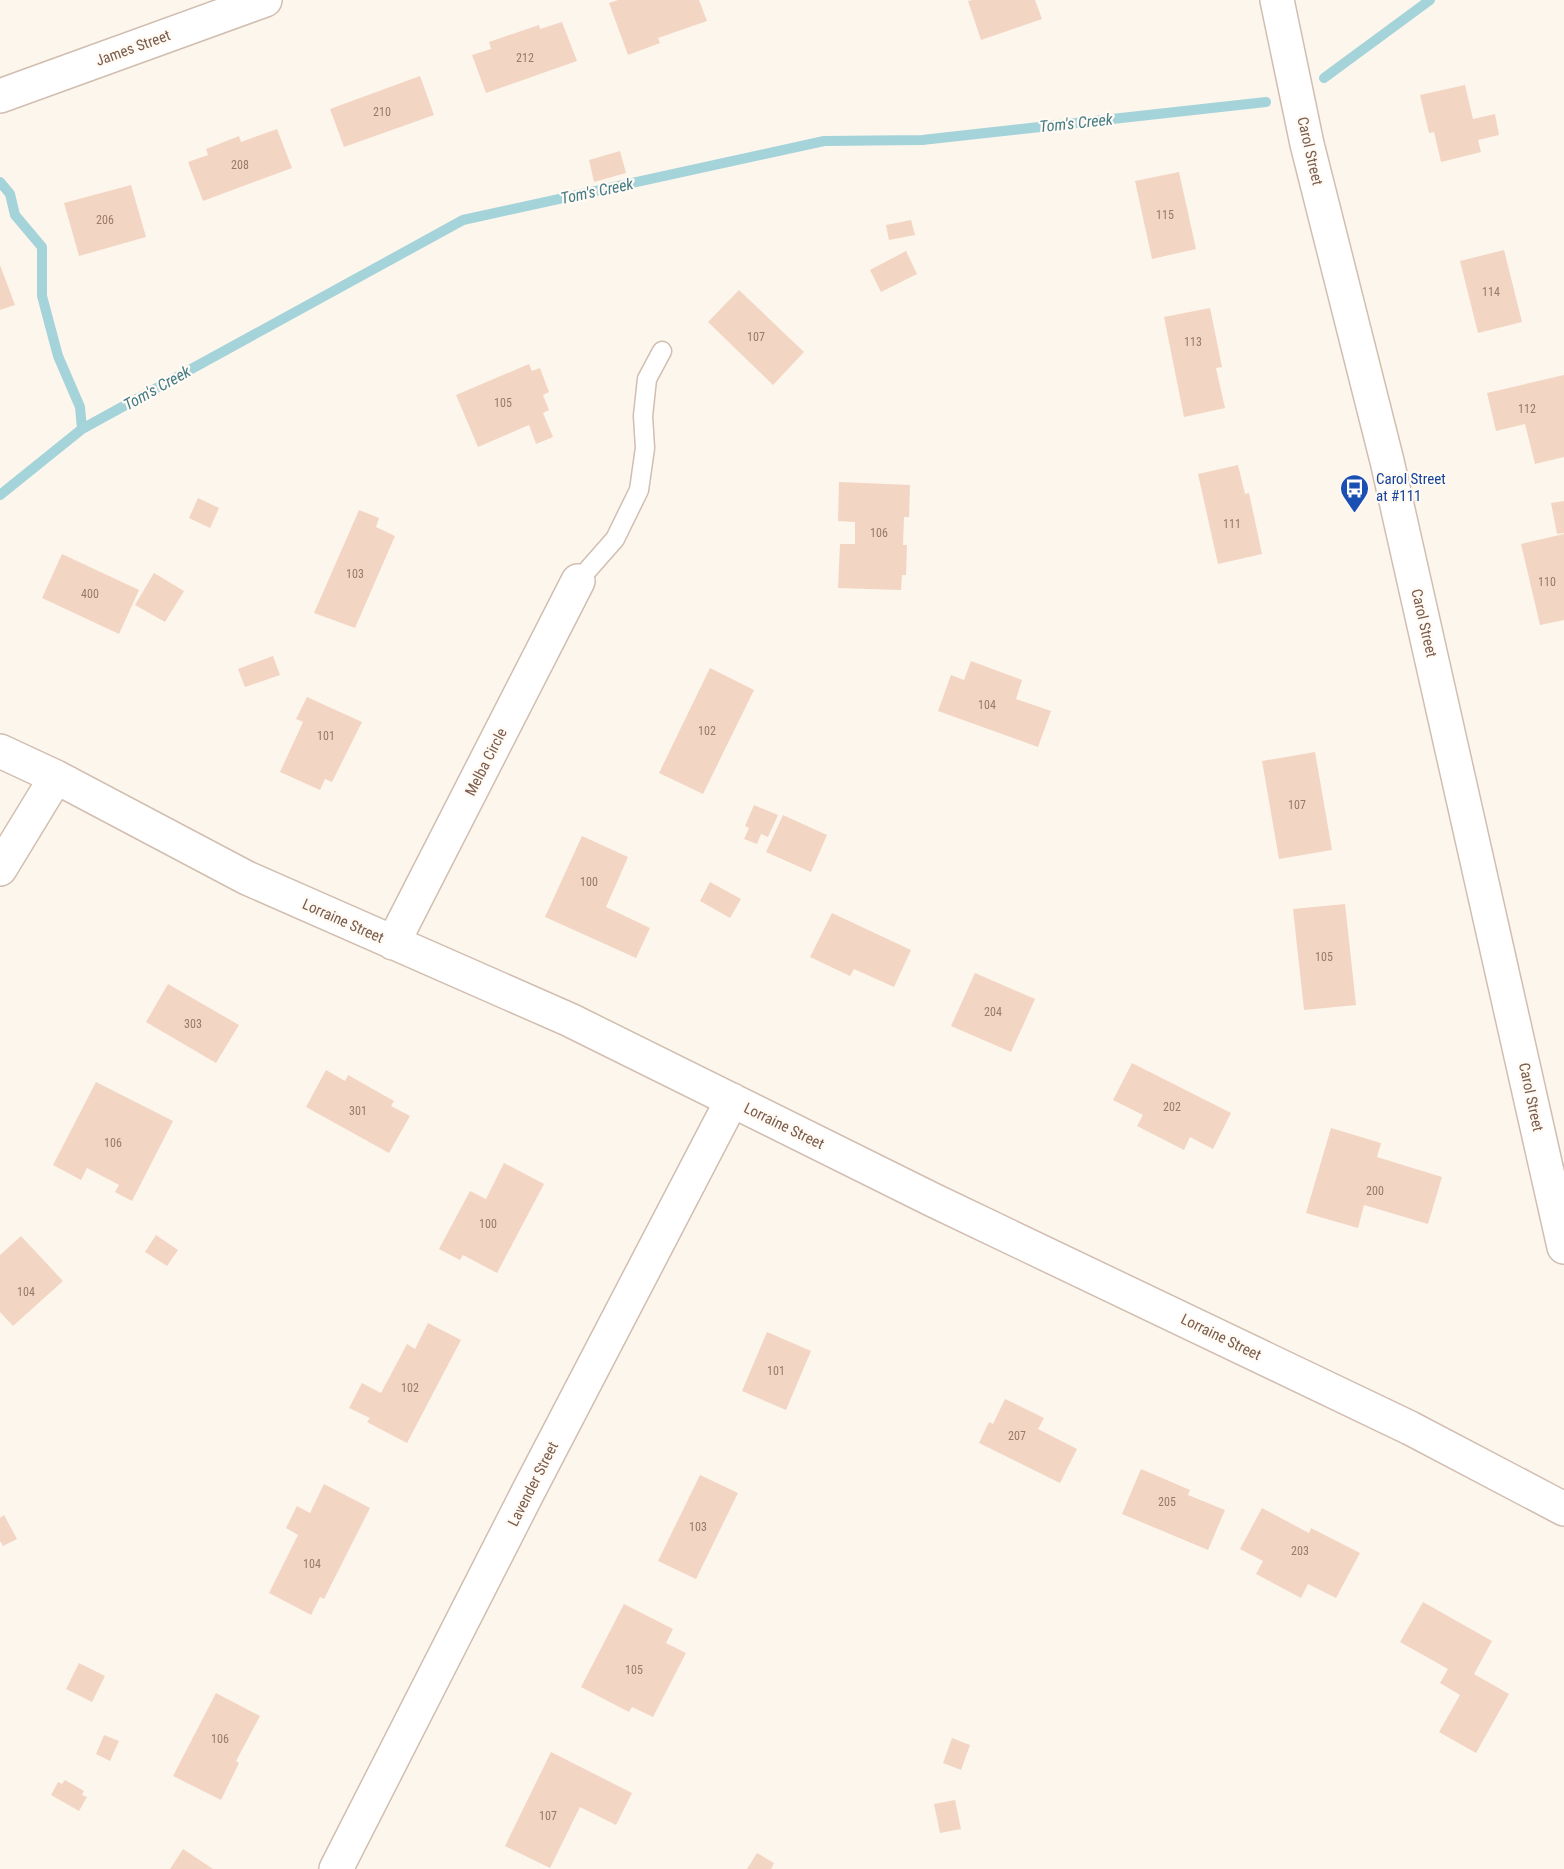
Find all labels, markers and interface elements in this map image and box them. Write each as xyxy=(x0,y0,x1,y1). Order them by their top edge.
street label: James Street xyxy=(93,26,173,70)
house number: 212 xyxy=(516,51,534,65)
house number: 210 xyxy=(373,105,391,119)
water label: Tom's Creek xyxy=(1038,110,1115,136)
street label: Carol Street xyxy=(1293,115,1327,187)
house number: 208 xyxy=(231,158,249,172)
water label: Tom's Creek xyxy=(559,174,636,208)
house number: 115 xyxy=(1156,208,1174,222)
house number: 206 xyxy=(96,213,114,227)
house number: 114 xyxy=(1482,285,1500,299)
house number: 107 xyxy=(747,330,765,344)
house number: 113 xyxy=(1184,335,1202,349)
water label: Tom's Creek xyxy=(120,361,195,414)
house number: 105 xyxy=(494,396,512,410)
house number: 112 xyxy=(1518,402,1536,416)
place label: Carol Street at #111 xyxy=(1376,470,1446,505)
bus stop icon: Carol Street at #111 xyxy=(1339,472,1371,514)
house number: 111 xyxy=(1223,517,1241,531)
house number: 106 xyxy=(870,526,888,540)
house number: 103 xyxy=(346,567,364,581)
house number: 110 xyxy=(1538,575,1556,589)
house number: 400 xyxy=(81,587,99,601)
street label: Carol Street xyxy=(1407,587,1441,659)
house number: 104 xyxy=(978,698,996,712)
house number: 102 xyxy=(698,724,716,738)
street label: Melba Circle xyxy=(461,725,511,799)
house number: 101 xyxy=(317,729,335,743)
house number: 107 xyxy=(1288,798,1306,812)
house number: 100 xyxy=(580,875,598,889)
street label: Lorraine Street xyxy=(300,895,386,947)
house number: 105 xyxy=(1315,950,1333,964)
house number: 204 xyxy=(984,1005,1002,1019)
house number: 303 xyxy=(184,1017,202,1031)
street label: Carol Street xyxy=(1515,1061,1547,1133)
street label: Lorraine Street xyxy=(741,1099,827,1153)
house number: 202 xyxy=(1163,1100,1181,1114)
house number: 301 xyxy=(349,1104,367,1118)
house number: 106 xyxy=(104,1136,122,1150)
house number: 200 xyxy=(1366,1184,1384,1198)
house number: 100 xyxy=(479,1217,497,1231)
house number: 104 xyxy=(17,1285,35,1299)
street label: Lorraine Street xyxy=(1178,1310,1264,1364)
house number: 101 xyxy=(767,1364,785,1378)
house number: 102 xyxy=(401,1381,419,1395)
house number: 207 xyxy=(1008,1429,1026,1443)
street label: Lavender Street xyxy=(504,1439,562,1529)
house number: 205 xyxy=(1158,1495,1176,1509)
house number: 103 xyxy=(689,1520,707,1534)
house number: 203 xyxy=(1291,1544,1309,1558)
house number: 104 xyxy=(303,1557,321,1571)
house number: 105 xyxy=(625,1663,643,1677)
house number: 106 xyxy=(211,1732,229,1746)
house number: 107 xyxy=(539,1809,557,1823)

